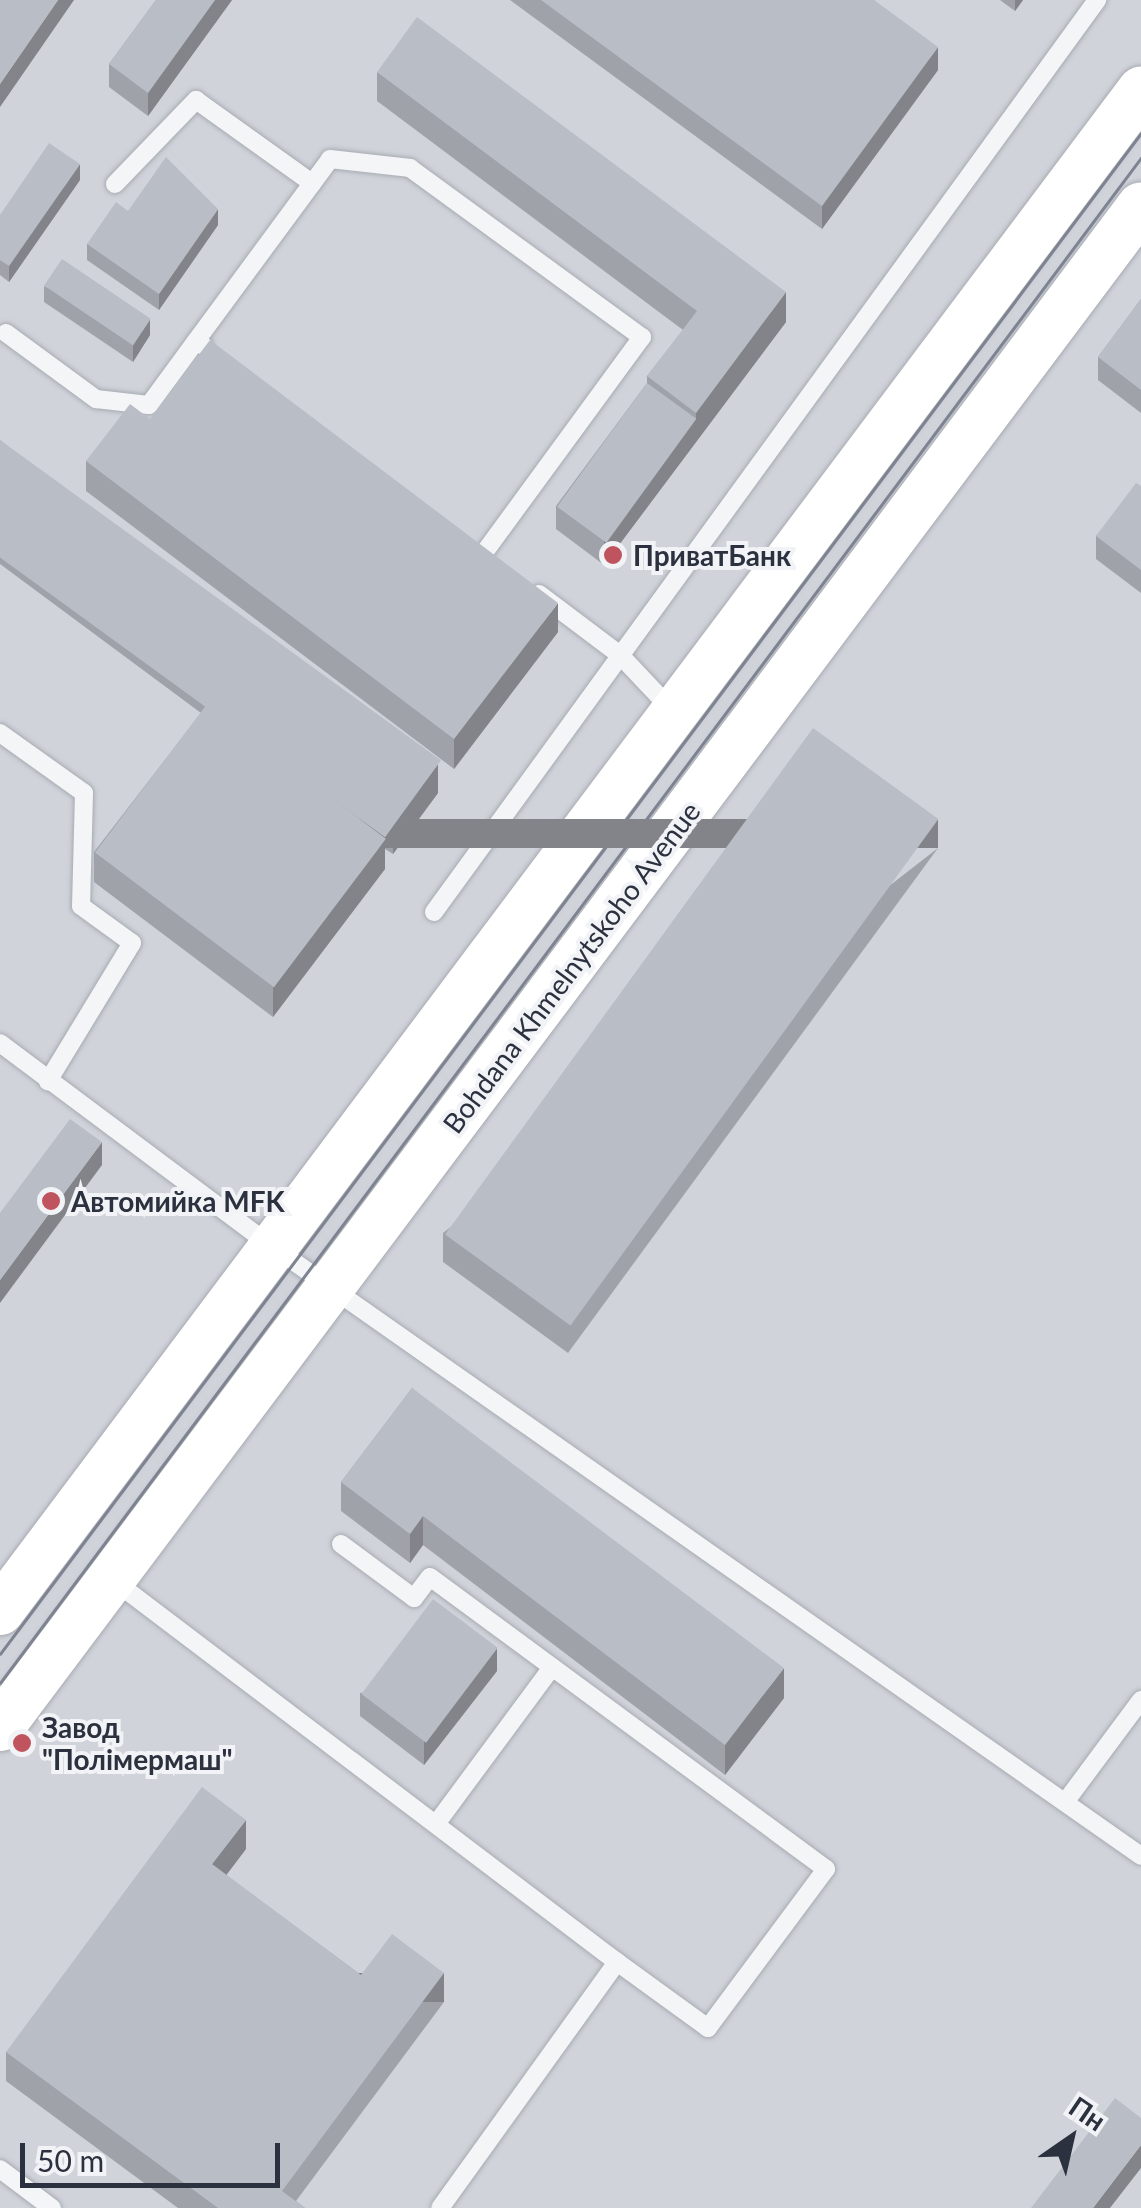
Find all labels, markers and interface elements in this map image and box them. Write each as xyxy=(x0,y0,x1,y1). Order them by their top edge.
place label: ПриватБанк xyxy=(633,538,791,572)
marker: ПриватБанк xyxy=(602,544,624,566)
street label: Bohdana Khmelnytskoho Avenue xyxy=(435,794,707,1140)
place label: Автомийка MFK xyxy=(71,1184,285,1218)
marker: Автомийка MFK xyxy=(40,1190,62,1212)
place label: Завод "Полімермаш" xyxy=(42,1710,233,1776)
marker: Завод "Полімермаш" xyxy=(11,1732,33,1754)
north arrow xyxy=(1021,2088,1121,2188)
text: Пн xyxy=(1063,2089,1112,2137)
scale bar xyxy=(25,2123,285,2185)
text: 50 m xyxy=(37,2142,104,2178)

